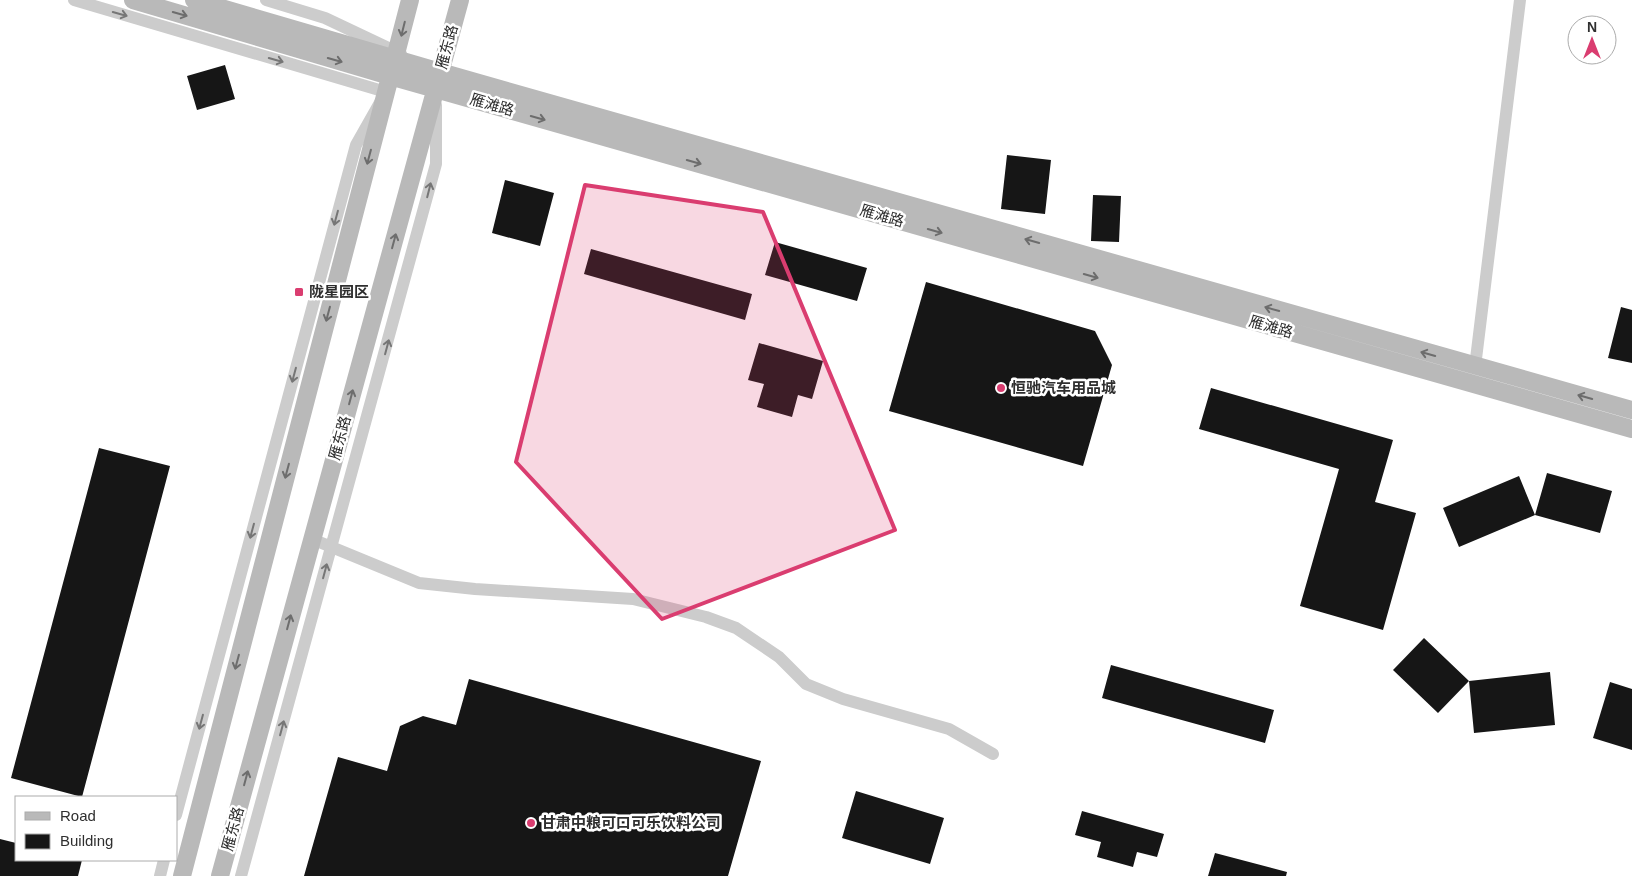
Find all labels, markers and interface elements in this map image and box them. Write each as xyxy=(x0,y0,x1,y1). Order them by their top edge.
one-way arrow xyxy=(112,9,128,19)
one-way arrow xyxy=(171,9,187,19)
north arrow xyxy=(1567,15,1617,65)
text: N xyxy=(1587,19,1597,35)
one-way arrow xyxy=(398,21,407,37)
street label: 雁东路 xyxy=(432,23,461,71)
one-way arrow xyxy=(268,55,284,65)
one-way arrow xyxy=(327,55,343,65)
street label: 雁滩路 xyxy=(468,90,516,119)
one-way arrow xyxy=(530,113,546,123)
one-way arrow xyxy=(364,148,374,164)
one-way arrow xyxy=(686,158,702,168)
one-way arrow xyxy=(425,182,434,198)
street label: 雁滩路 xyxy=(858,201,906,230)
one-way arrow xyxy=(331,209,341,225)
one-way arrow xyxy=(926,227,942,236)
one-way arrow xyxy=(390,233,399,249)
one-way arrow xyxy=(1024,235,1040,245)
one-way arrow xyxy=(1083,271,1099,281)
place label: 陇星园区 xyxy=(309,283,369,300)
marker: 陇星园区 xyxy=(293,286,305,298)
one-way arrow xyxy=(1265,304,1281,314)
one-way arrow xyxy=(323,306,332,322)
street label: 雁滩路 xyxy=(1247,312,1295,341)
one-way arrow xyxy=(382,339,392,355)
one-way arrow xyxy=(1421,348,1437,358)
one-way arrow xyxy=(289,366,299,382)
place label: 恒驰汽车用品城 xyxy=(1011,379,1116,396)
marker: 恒驰汽车用品城 xyxy=(995,382,1007,394)
one-way arrow xyxy=(347,390,356,406)
one-way arrow xyxy=(1577,392,1593,401)
street label: 雁东路 xyxy=(325,414,354,462)
one-way arrow xyxy=(282,463,291,479)
one-way arrow xyxy=(247,523,256,539)
one-way arrow xyxy=(321,563,330,579)
one-way arrow xyxy=(285,614,295,630)
one-way arrow xyxy=(232,654,242,670)
one-way arrow xyxy=(196,714,205,730)
one-way arrow xyxy=(278,720,287,736)
one-way arrow xyxy=(242,771,252,787)
legend xyxy=(15,796,178,861)
street label: 雁东路 xyxy=(218,805,247,853)
text: Road xyxy=(60,807,96,824)
place label: 甘肃中粮可口可乐饮料公司 xyxy=(541,814,721,831)
marker: 甘肃中粮可口可乐饮料公司 xyxy=(525,817,537,829)
text: Building xyxy=(60,832,113,849)

